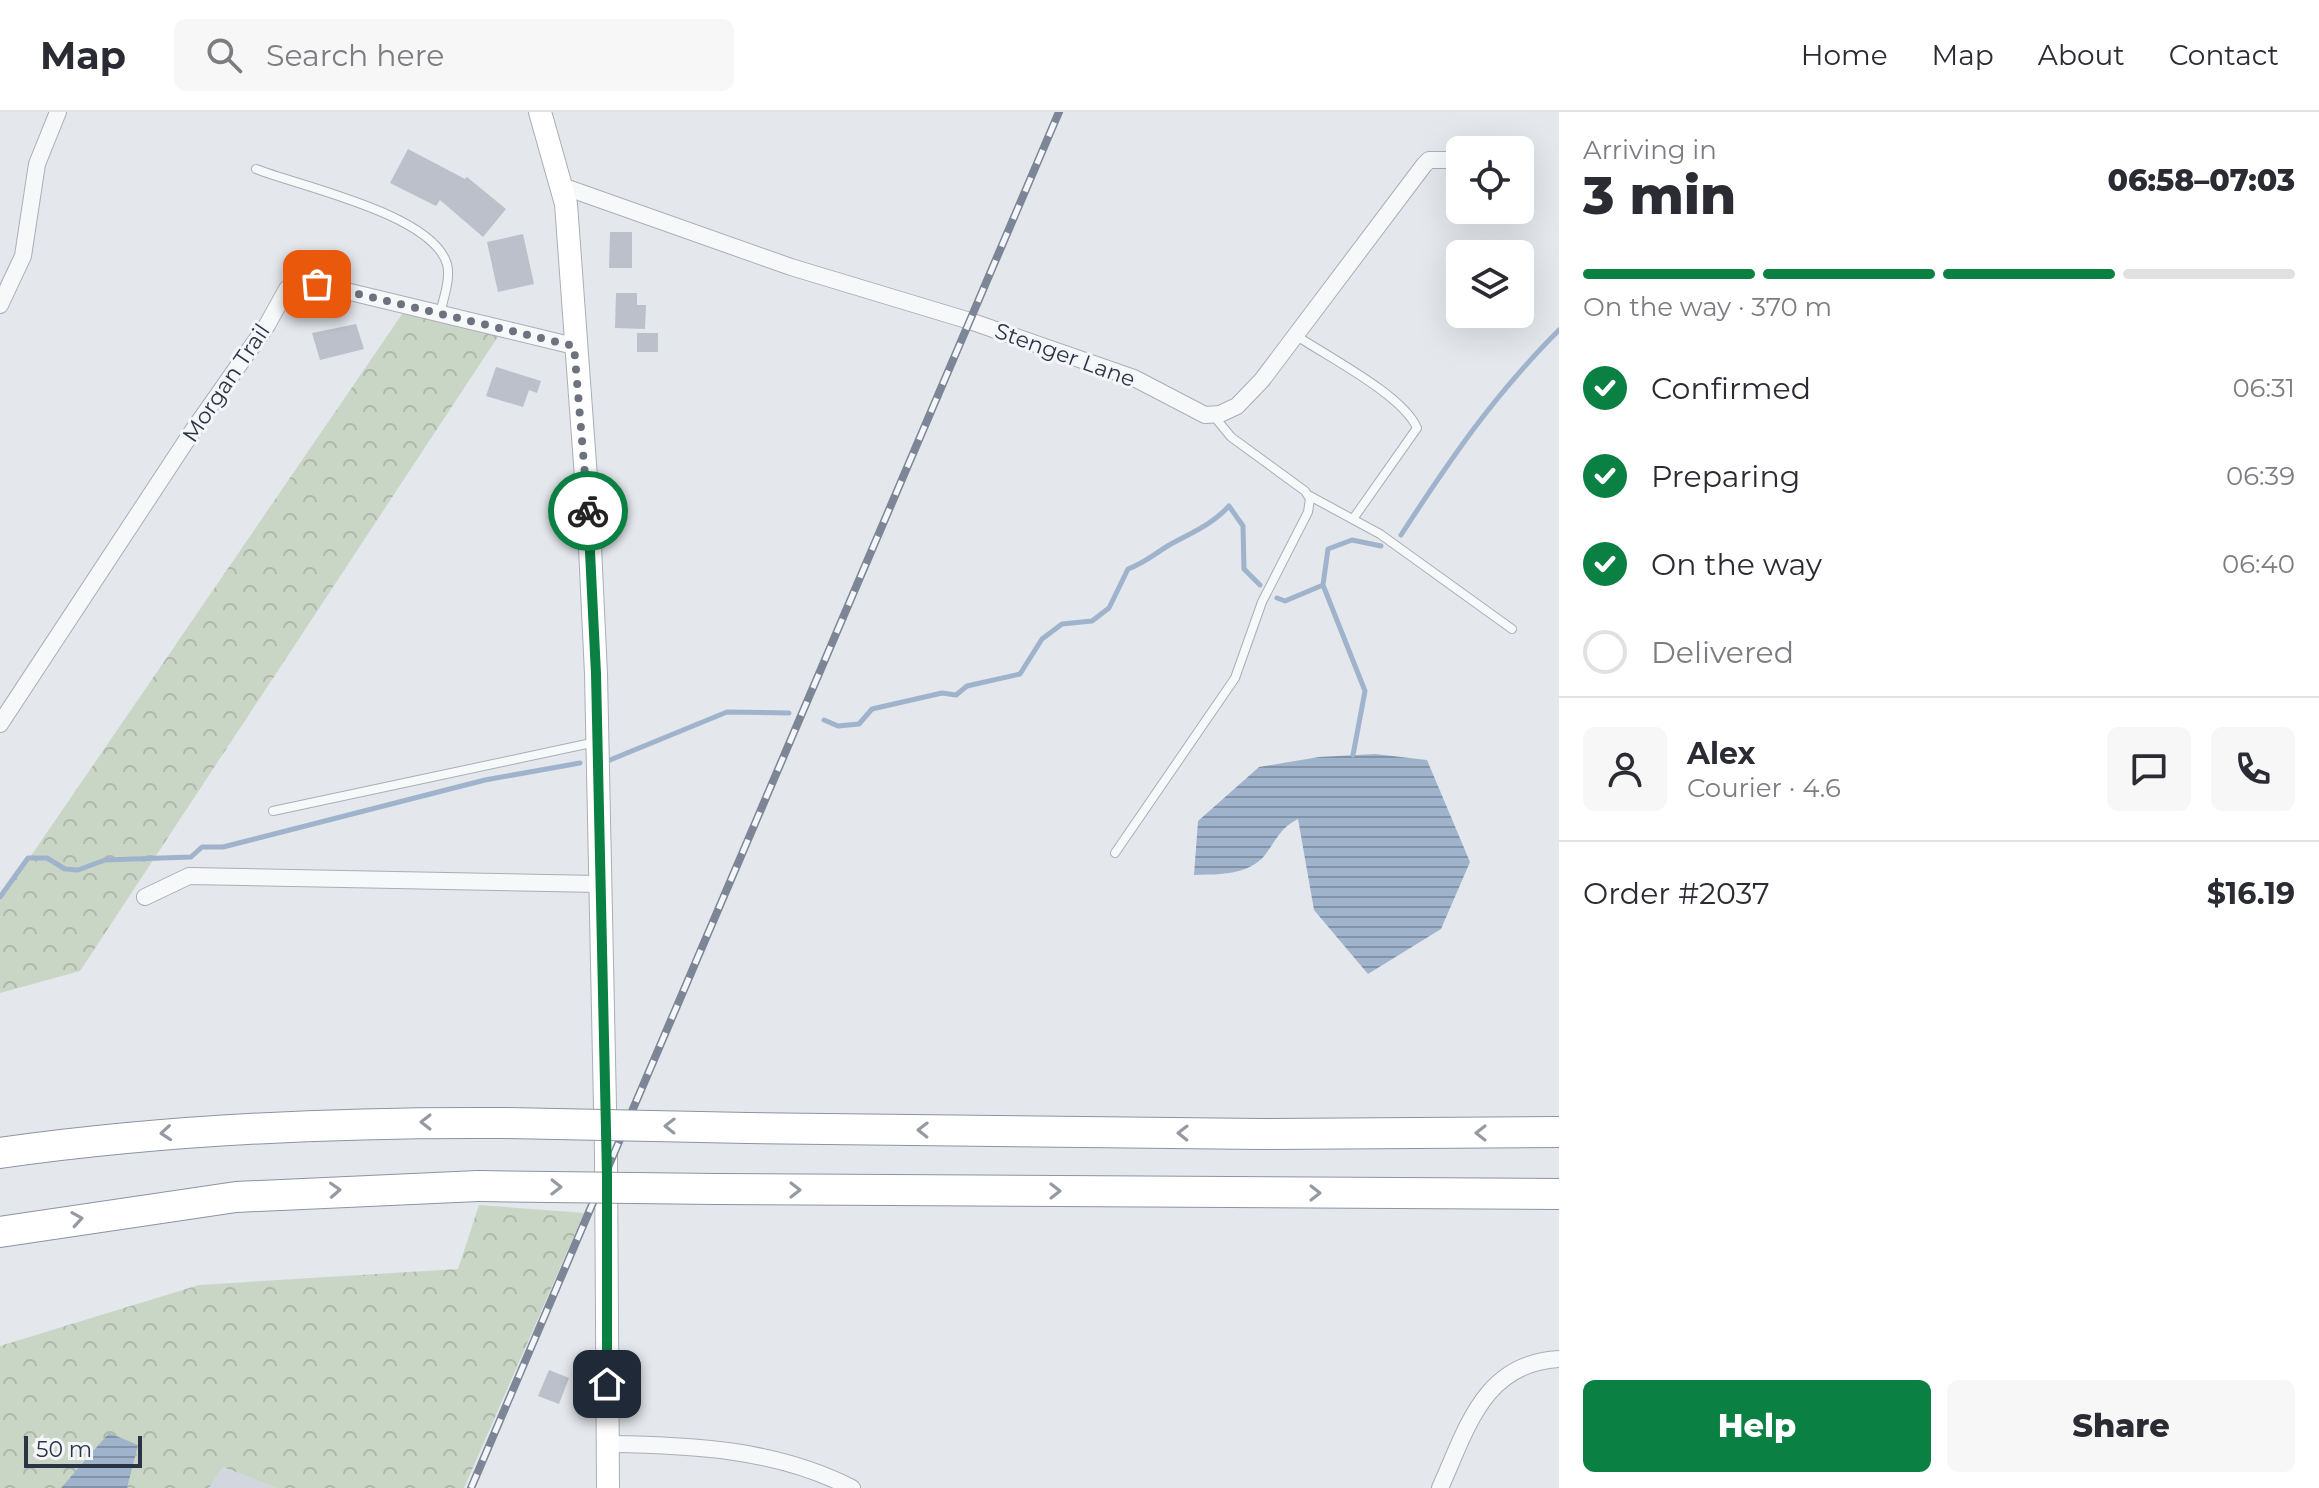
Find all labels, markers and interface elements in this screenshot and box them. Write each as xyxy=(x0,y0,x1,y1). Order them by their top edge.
search box xyxy=(174,19,734,91)
text: Map xyxy=(40,32,126,79)
icon: search xyxy=(202,33,246,77)
text: Search here xyxy=(266,37,444,74)
text: Home xyxy=(1801,38,1888,72)
text: Map xyxy=(1932,38,1994,72)
text: About xyxy=(2038,38,2125,72)
text: Contact xyxy=(2169,38,2279,72)
text: Arriving in xyxy=(1583,134,1717,166)
map controls xyxy=(1446,136,1534,328)
button: locate xyxy=(1446,136,1534,224)
text: 06:58–07:03 xyxy=(2107,162,2295,199)
text: 3 min xyxy=(1583,164,1736,227)
button: layers xyxy=(1446,240,1534,328)
pin xyxy=(283,250,351,318)
icon: bag xyxy=(295,262,339,306)
text: On the way · 370 m xyxy=(1583,291,1832,323)
street label: Stenger Lane xyxy=(991,317,1139,393)
street label: Morgan Trail xyxy=(176,319,276,447)
icon: check xyxy=(1583,366,1627,410)
text: Confirmed xyxy=(1651,370,1811,407)
text: 06:31 xyxy=(2232,372,2295,404)
icon: check xyxy=(1583,454,1627,498)
text: Preparing xyxy=(1651,458,1800,495)
text: 06:39 xyxy=(2226,460,2295,492)
courier xyxy=(548,471,628,551)
icon: bike xyxy=(566,489,610,533)
icon: check xyxy=(1583,542,1627,586)
text: On the way xyxy=(1651,546,1822,583)
text: 06:40 xyxy=(2222,548,2295,580)
text: Delivered xyxy=(1651,634,1794,671)
button: person xyxy=(1583,727,1667,811)
button: chat xyxy=(2107,727,2191,811)
button: phone xyxy=(2211,727,2295,811)
text: Alex xyxy=(1687,735,1755,772)
text: Courier · 4.6 xyxy=(1687,772,1841,804)
text: Order #2037 xyxy=(1583,875,1770,912)
text: $16.19 xyxy=(2207,875,2295,912)
one-way arrow xyxy=(419,1113,432,1131)
one-way arrow xyxy=(663,1117,676,1135)
one-way arrow xyxy=(916,1121,929,1139)
one-way arrow xyxy=(160,1124,173,1141)
one-way arrow xyxy=(1176,1124,1189,1142)
one-way arrow xyxy=(1474,1124,1487,1141)
one-way arrow xyxy=(550,1178,563,1196)
one-way arrow xyxy=(789,1181,802,1199)
one-way arrow xyxy=(329,1182,342,1199)
one-way arrow xyxy=(1049,1182,1062,1200)
one-way arrow xyxy=(1309,1184,1322,1202)
one-way arrow xyxy=(70,1211,84,1228)
pin xyxy=(573,1350,641,1418)
icon: home xyxy=(585,1362,629,1406)
button: Help xyxy=(1583,1380,1931,1472)
button: Share xyxy=(1947,1380,2295,1472)
scale bar xyxy=(24,1432,142,1468)
text: 50 m xyxy=(36,1436,92,1463)

